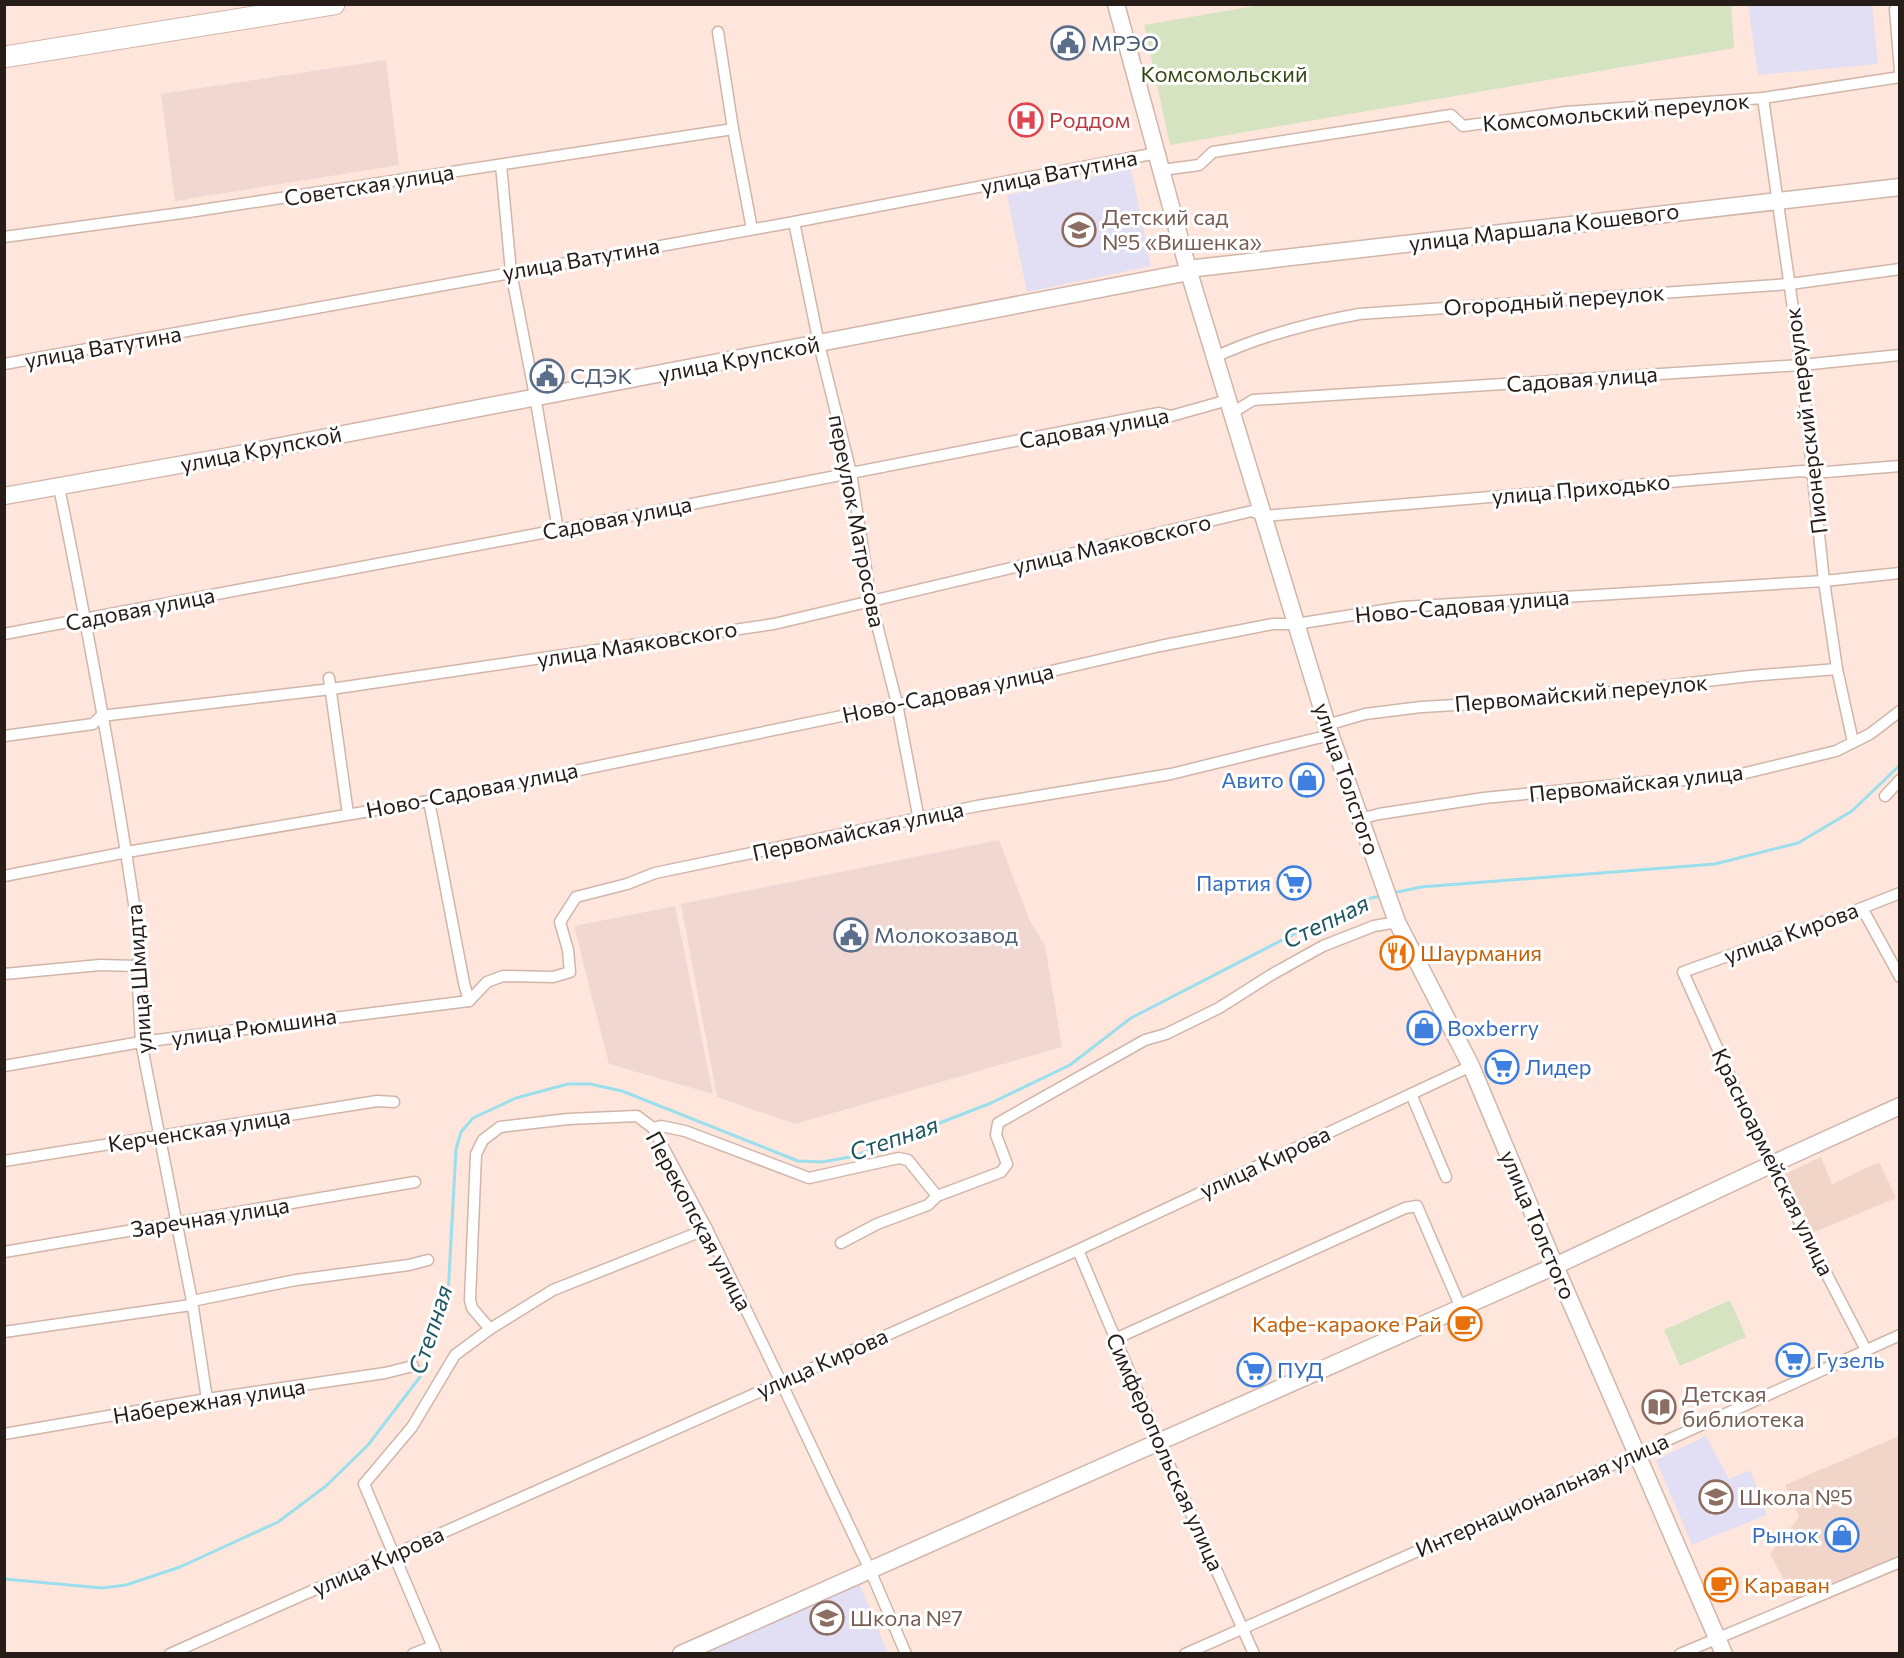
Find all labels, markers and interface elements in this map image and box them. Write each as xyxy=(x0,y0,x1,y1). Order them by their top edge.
public building icon: МРЭО xyxy=(1050,25,1086,61)
place label: МРЭО xyxy=(1091,29,1159,56)
park label: Комсомольский xyxy=(1140,60,1308,87)
street label: Комсомольский переулок xyxy=(1481,86,1751,137)
hospital icon: Роддом xyxy=(1008,102,1044,138)
place label: Роддом xyxy=(1049,106,1130,133)
street label: улица Ватутина xyxy=(978,143,1139,200)
street label: Советская улица xyxy=(282,158,456,211)
street label: улица Маршала Кошевого xyxy=(1407,197,1681,256)
place label: Детский сад №5 «Вишенка» xyxy=(1102,203,1262,255)
school or university icon: Детский сад №5 «Вишенка» xyxy=(1061,212,1097,248)
street label: улица Ватутина xyxy=(500,231,661,286)
street label: Огородный переулок xyxy=(1443,278,1665,321)
street label: Пионерский переулок xyxy=(1778,306,1833,536)
street label: улица Ватутина xyxy=(22,319,183,374)
street label: улица Крупской xyxy=(656,330,822,387)
public building icon: СДЭК xyxy=(529,358,565,394)
street label: Садовая улица xyxy=(1505,360,1658,397)
place label: СДЭК xyxy=(570,362,632,389)
street label: Садовая улица xyxy=(1017,401,1171,454)
street label: переулок Матросова xyxy=(824,412,891,630)
street label: улица Крупской xyxy=(178,420,344,477)
street label: улица Приходько xyxy=(1491,467,1671,510)
street label: Садовая улица xyxy=(540,490,694,545)
street label: улица Маяковского xyxy=(1010,508,1213,579)
street label: Садовая улица xyxy=(63,581,217,636)
street label: Ново-Садовая улица xyxy=(1354,583,1570,628)
street label: улица Маяковского xyxy=(535,614,739,673)
street label: Ново-Садовая улица xyxy=(840,657,1056,728)
street label: Первомайский переулок xyxy=(1453,668,1709,717)
street label: улица Толстого xyxy=(1309,699,1386,859)
street label: Ново-Садовая улица xyxy=(364,756,580,823)
street label: Первомайская улица xyxy=(1527,758,1744,807)
shop icon: Авито xyxy=(1289,762,1325,798)
place label: Авито xyxy=(1221,766,1284,793)
street label: Первомайская улица xyxy=(750,795,966,866)
supermarket icon: Партия xyxy=(1276,865,1312,901)
place label: Партия xyxy=(1196,869,1271,896)
water label: Степная xyxy=(1278,887,1373,954)
street label: улица Кирова xyxy=(1720,896,1862,969)
street label: улица Шмидта xyxy=(120,903,157,1055)
public building icon: Молокозавод xyxy=(833,917,869,953)
place label: Молокозавод xyxy=(874,921,1018,948)
restaurant icon: Шаурмания xyxy=(1379,935,1415,971)
place label: Шаурмания xyxy=(1420,939,1542,966)
street label: улица Рюмшина xyxy=(170,1002,338,1051)
shop icon: Boxberry xyxy=(1406,1010,1442,1046)
place label: Boxberry xyxy=(1447,1014,1539,1041)
street label: Красноармейская улица xyxy=(1707,1044,1840,1280)
supermarket icon: Лидер xyxy=(1484,1049,1520,1085)
place label: Лидер xyxy=(1525,1053,1592,1080)
street label: Керченская улица xyxy=(106,1102,292,1157)
water label: Степная xyxy=(845,1109,942,1166)
street label: улица Кирова xyxy=(1195,1120,1334,1204)
street label: Перекопская улица xyxy=(641,1126,758,1315)
street label: улица Толстого xyxy=(1495,1146,1582,1303)
street label: Заречная улица xyxy=(129,1191,291,1242)
water label: Степная xyxy=(402,1281,458,1378)
cafe icon: Кафе-караоке Рай xyxy=(1447,1306,1483,1342)
place label: Кафе-караоке Рай xyxy=(1252,1310,1442,1337)
street label: улица Кирова xyxy=(752,1322,892,1404)
street label: Симферопольская улица xyxy=(1101,1329,1230,1575)
supermarket icon: Гузель xyxy=(1775,1342,1811,1378)
place label: Гузель xyxy=(1816,1346,1885,1373)
supermarket icon: ПУД xyxy=(1236,1352,1272,1388)
place label: ПУД xyxy=(1277,1356,1323,1383)
street label: Набережная улица xyxy=(111,1372,307,1429)
place label: Детская библиотека xyxy=(1682,1380,1804,1432)
library icon: Детская библиотека xyxy=(1641,1389,1677,1425)
street label: Интернациональная улица xyxy=(1411,1426,1672,1563)
school or university icon: Школа №5 xyxy=(1698,1479,1734,1515)
place label: Школа №5 xyxy=(1739,1483,1853,1510)
shop icon: Рынок xyxy=(1824,1517,1860,1553)
street label: улица Кирова xyxy=(308,1520,448,1602)
place label: Рынок xyxy=(1752,1521,1819,1548)
cafe icon: Караван xyxy=(1703,1567,1739,1603)
place label: Караван xyxy=(1744,1571,1830,1598)
school or university icon: Школа №7 xyxy=(809,1600,845,1636)
place label: Школа №7 xyxy=(850,1604,963,1631)

